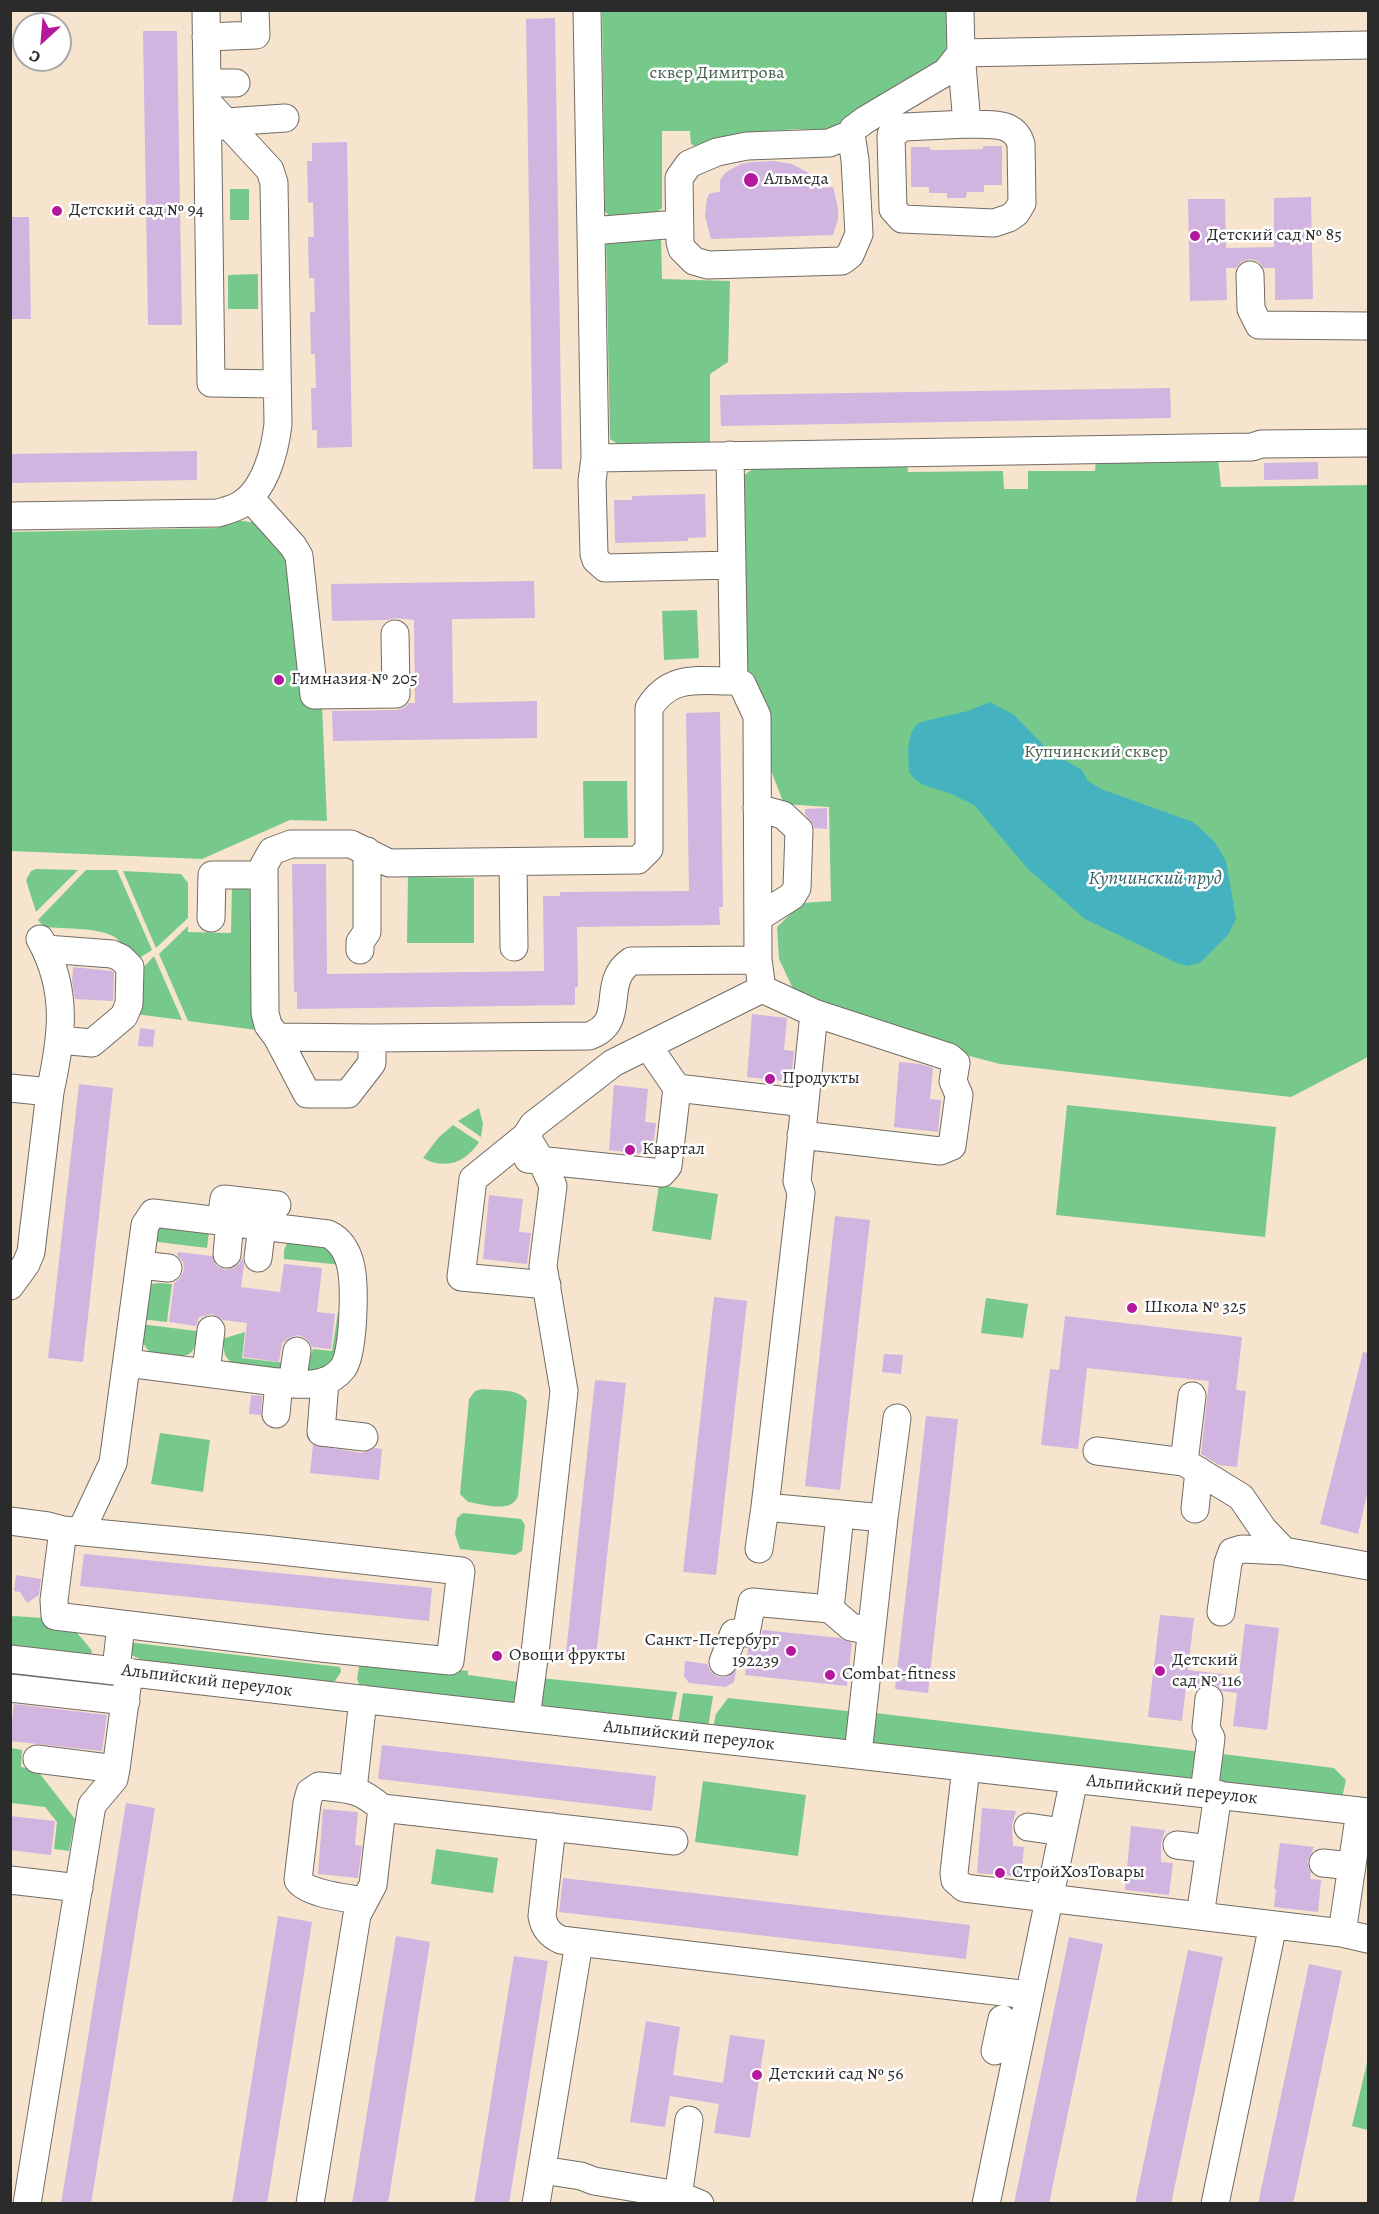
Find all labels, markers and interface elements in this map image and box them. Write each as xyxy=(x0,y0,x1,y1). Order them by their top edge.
north arrow xyxy=(12,12,72,72)
text: С xyxy=(26,44,44,68)
park label: сквер Димитрова xyxy=(650,63,784,85)
place label: Альмеда xyxy=(764,169,829,191)
marker: Альмеда xyxy=(742,171,760,189)
place label: Детский сад № 94 xyxy=(69,200,204,222)
marker: Детский сад № 94 xyxy=(50,204,64,218)
place label: Детский сад № 85 xyxy=(1207,225,1342,247)
marker: Детский сад № 85 xyxy=(1188,229,1202,243)
place label: Гимназия № 205 xyxy=(291,669,418,691)
marker: Гимназия № 205 xyxy=(272,673,286,687)
park label: Купчинский сквер xyxy=(1024,742,1168,764)
water label: Купчинский пруд xyxy=(1088,867,1222,891)
place label: Продукты xyxy=(782,1068,860,1090)
marker: Продукты xyxy=(763,1072,777,1086)
place label: Квартал xyxy=(642,1139,705,1161)
marker: Квартал xyxy=(623,1143,637,1157)
place label: Школа № 325 xyxy=(1144,1297,1246,1319)
marker: Школа № 325 xyxy=(1125,1301,1139,1315)
place label: Санкт-Петербург 192239 xyxy=(645,1630,779,1672)
marker: Санкт-Петербург 192239 xyxy=(784,1644,798,1658)
place label: Овощи фрукты xyxy=(509,1645,626,1667)
marker: Овощи фрукты xyxy=(490,1649,504,1663)
place label: Детский сад № 116 xyxy=(1172,1650,1242,1692)
street label: Альпийский переулок xyxy=(120,1660,294,1702)
place label: Combat-fitness xyxy=(842,1664,956,1686)
marker: Детский сад № 116 xyxy=(1153,1664,1167,1678)
marker: Combat-fitness xyxy=(823,1668,837,1682)
street label: Альпийский переулок xyxy=(602,1716,776,1756)
street label: Альпийский переулок xyxy=(1085,1770,1259,1810)
place label: СтройХозТовары xyxy=(1012,1862,1145,1884)
marker: СтройХозТовары xyxy=(993,1866,1007,1880)
place label: Детский сад № 56 xyxy=(769,2064,904,2086)
marker: Детский сад № 56 xyxy=(750,2068,764,2082)

